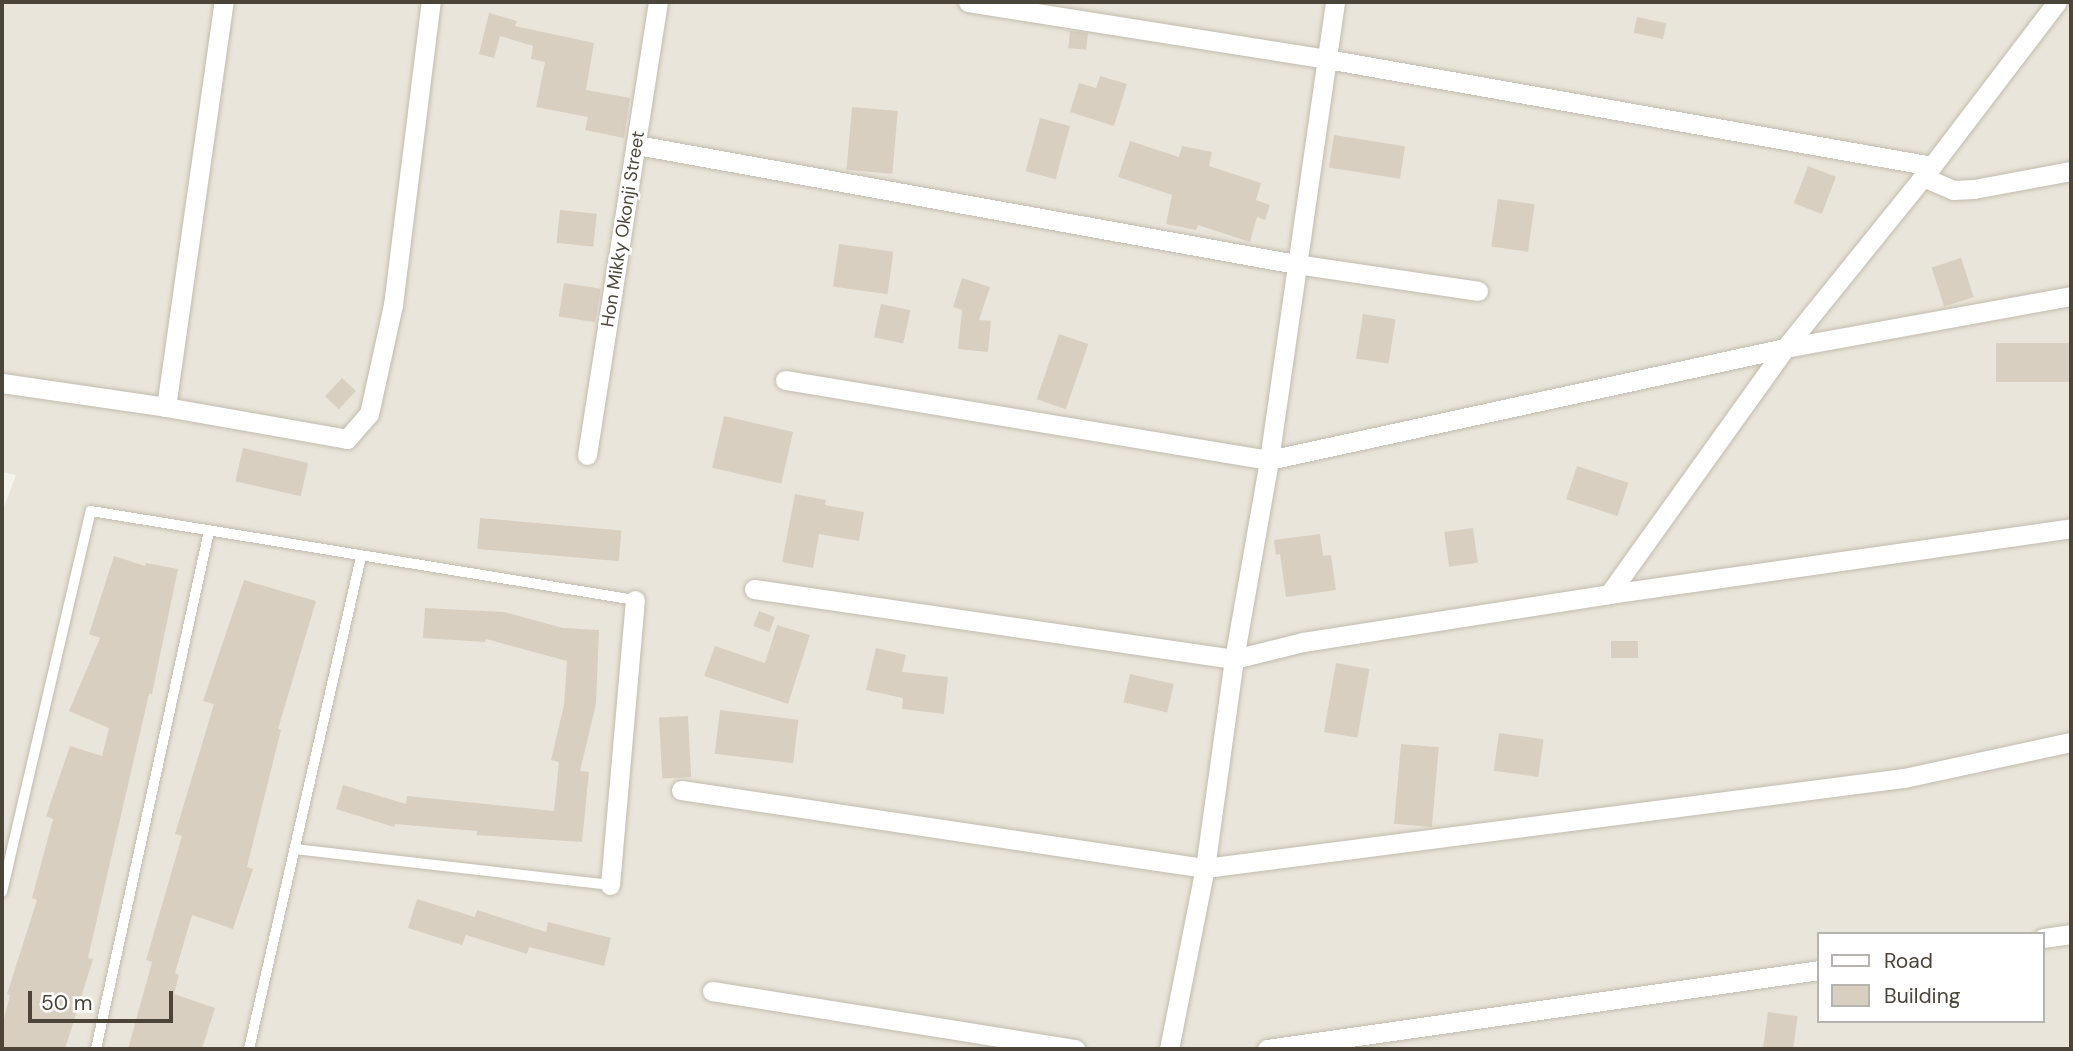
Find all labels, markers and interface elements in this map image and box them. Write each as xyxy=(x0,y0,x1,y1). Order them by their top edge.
street label: Hon Mikky Okonji Street xyxy=(597,129,649,329)
legend xyxy=(1818,932,2045,1023)
text: Road xyxy=(1884,947,1933,975)
scale bar xyxy=(32,978,177,1022)
text: Building xyxy=(1884,982,1960,1010)
text: 50 m xyxy=(41,989,92,1017)

